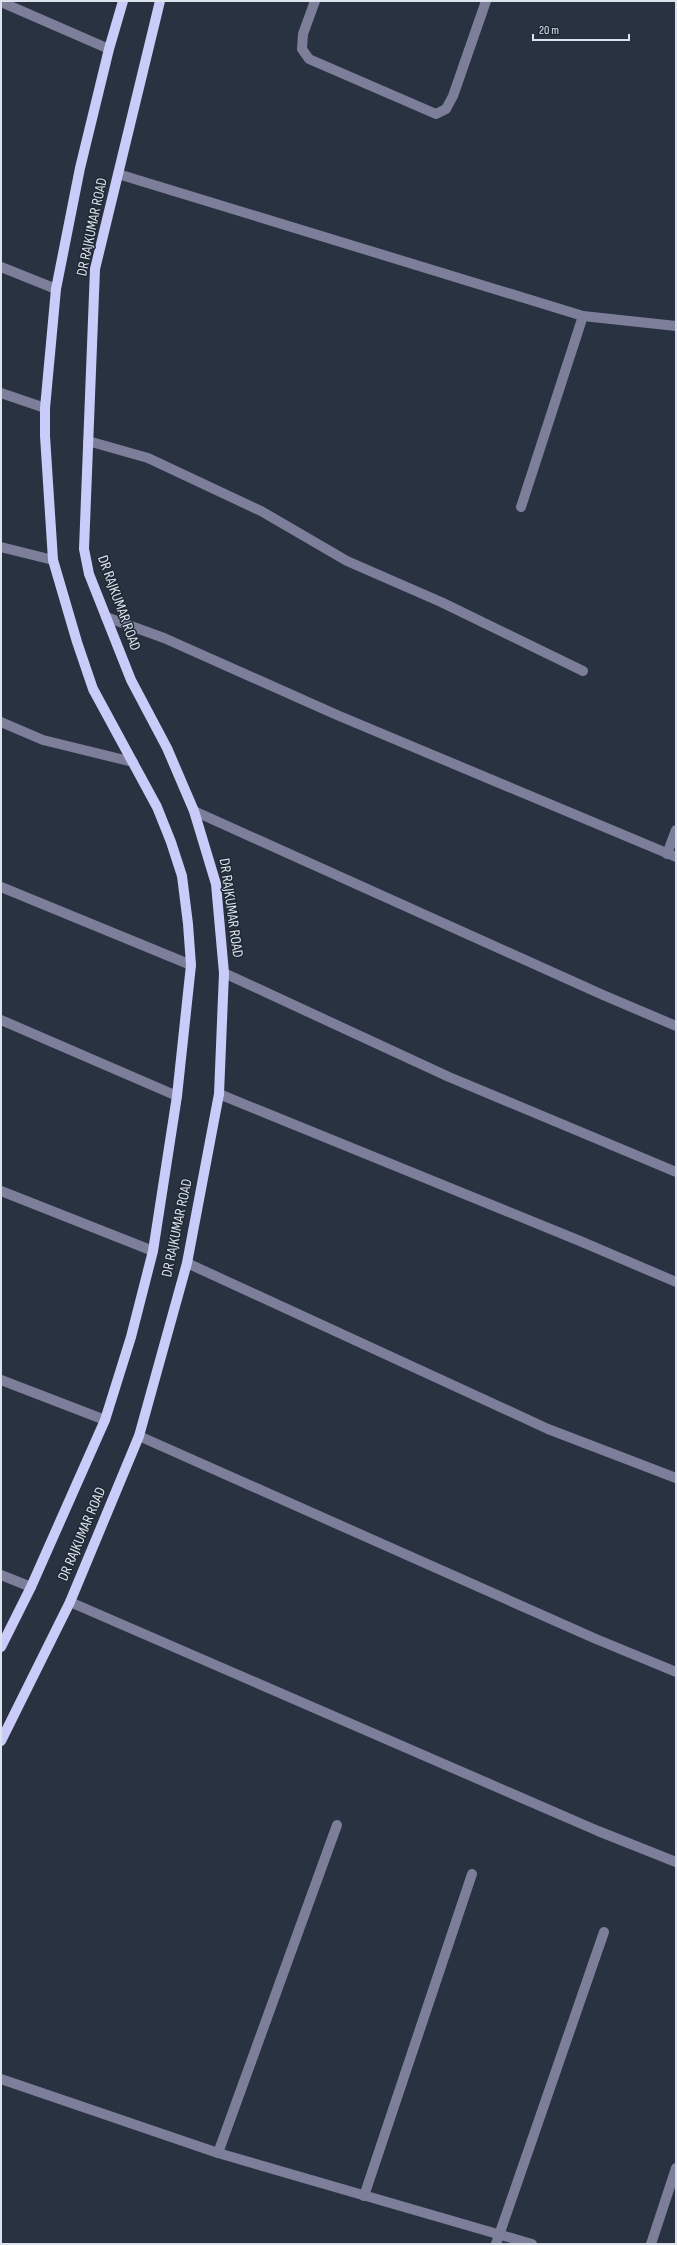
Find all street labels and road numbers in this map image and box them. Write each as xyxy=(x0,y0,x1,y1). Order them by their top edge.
street label: DR RAJKUMAR ROAD xyxy=(72,176,112,278)
street label: DR RAJKUMAR ROAD xyxy=(93,553,145,653)
street label: DR RAJKUMAR ROAD xyxy=(215,857,247,959)
street label: DR RAJKUMAR ROAD xyxy=(157,1177,197,1279)
street label: DR RAJKUMAR ROAD xyxy=(54,1484,110,1584)

